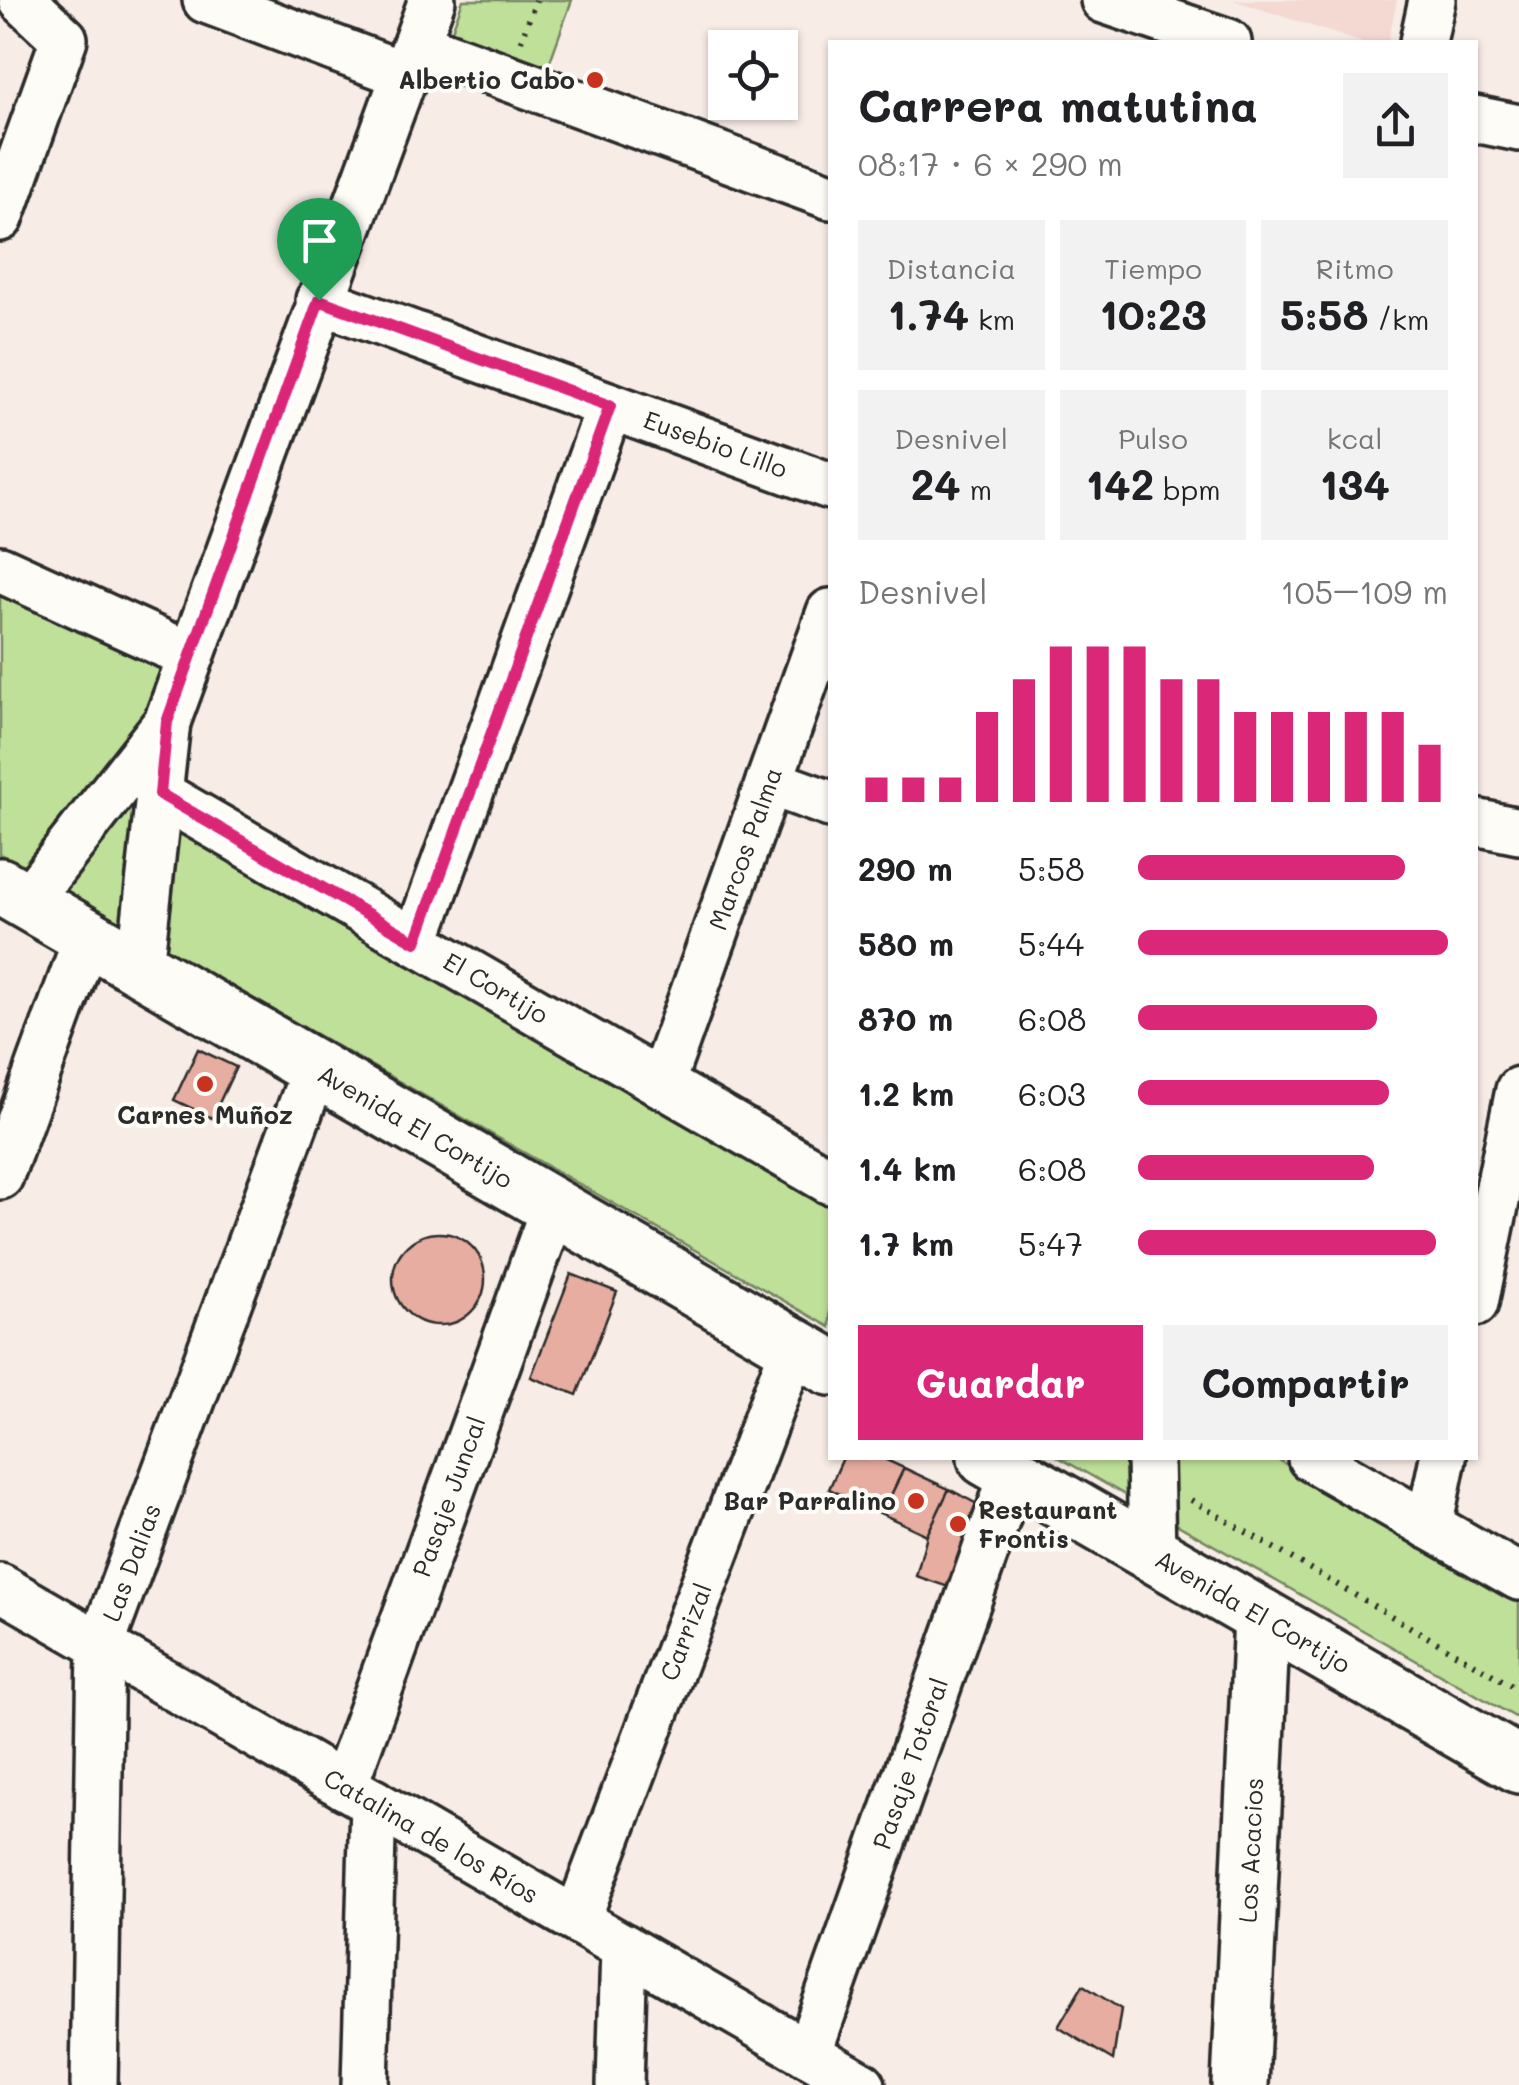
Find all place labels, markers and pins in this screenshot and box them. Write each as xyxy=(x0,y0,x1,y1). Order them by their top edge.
place label: Albertio Cabo xyxy=(398,63,575,95)
marker: Albertio Cabo xyxy=(584,69,606,91)
pin xyxy=(277,198,362,301)
marker: Carnes Muñoz xyxy=(194,1073,216,1095)
place label: Carnes Muñoz xyxy=(117,1098,293,1130)
place label: Bar Parralino xyxy=(723,1484,896,1516)
marker: Bar Parralino xyxy=(905,1490,927,1512)
place label: Restaurant Frontis xyxy=(978,1493,1117,1554)
marker: Restaurant Frontis xyxy=(947,1513,969,1535)

